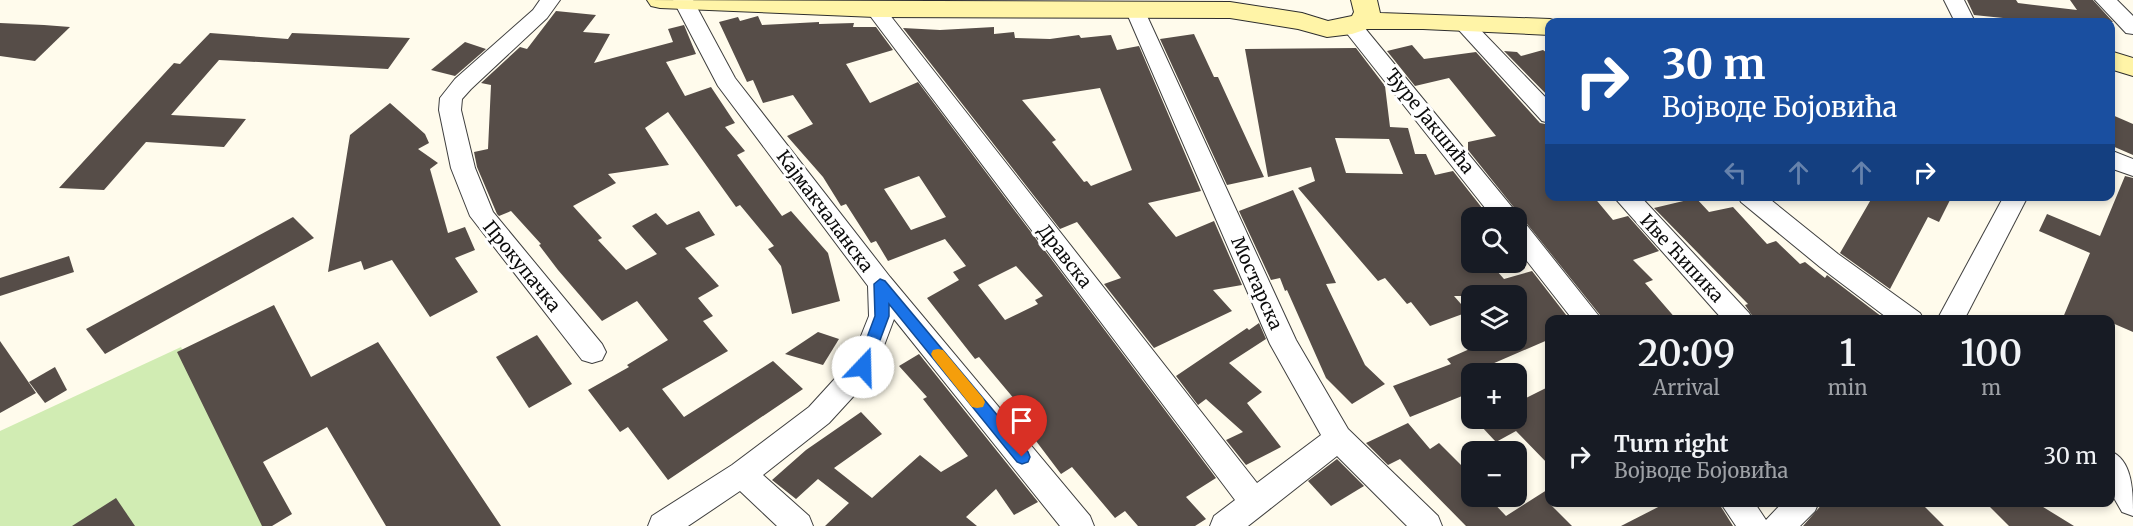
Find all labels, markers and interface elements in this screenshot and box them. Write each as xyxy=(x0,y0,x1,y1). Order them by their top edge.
text: 30 m xyxy=(1662,38,1766,90)
icon: right xyxy=(1563,42,1641,120)
street label: Ђуре Јакшића xyxy=(1381,64,1480,178)
text: Војводе Бојовића xyxy=(1662,90,1897,124)
street label: Кајмакчаланска xyxy=(772,145,879,277)
icon: left xyxy=(1719,156,1752,189)
icon: ahead xyxy=(1782,156,1815,189)
icon: ahead xyxy=(1845,156,1878,189)
icon: right xyxy=(1908,156,1941,189)
map controls xyxy=(1461,207,1527,507)
button: search xyxy=(1461,207,1527,273)
street label: Иве Ћипика xyxy=(1635,209,1729,307)
street label: Прокупачка xyxy=(478,216,566,317)
street label: Дравска xyxy=(1033,220,1097,293)
street label: Мостарска xyxy=(1226,233,1288,334)
button: layers xyxy=(1461,285,1527,351)
text: 20:09 xyxy=(1638,331,1735,376)
text: 1 xyxy=(1839,331,1856,376)
text: 100 xyxy=(1960,331,2022,376)
position arrow xyxy=(831,335,895,399)
button: + xyxy=(1461,363,1527,429)
text: Arrival xyxy=(1653,375,1720,400)
text: min xyxy=(1828,375,1867,400)
text: m xyxy=(1981,375,2001,400)
pin xyxy=(996,395,1047,457)
icon: arrive xyxy=(1005,404,1038,437)
text: Turn right xyxy=(1614,430,1728,458)
icon: right xyxy=(1563,440,1596,473)
button: − xyxy=(1461,441,1527,507)
text: 30 m xyxy=(2043,442,2097,470)
text: Војводе Бојовића xyxy=(1614,458,1788,483)

